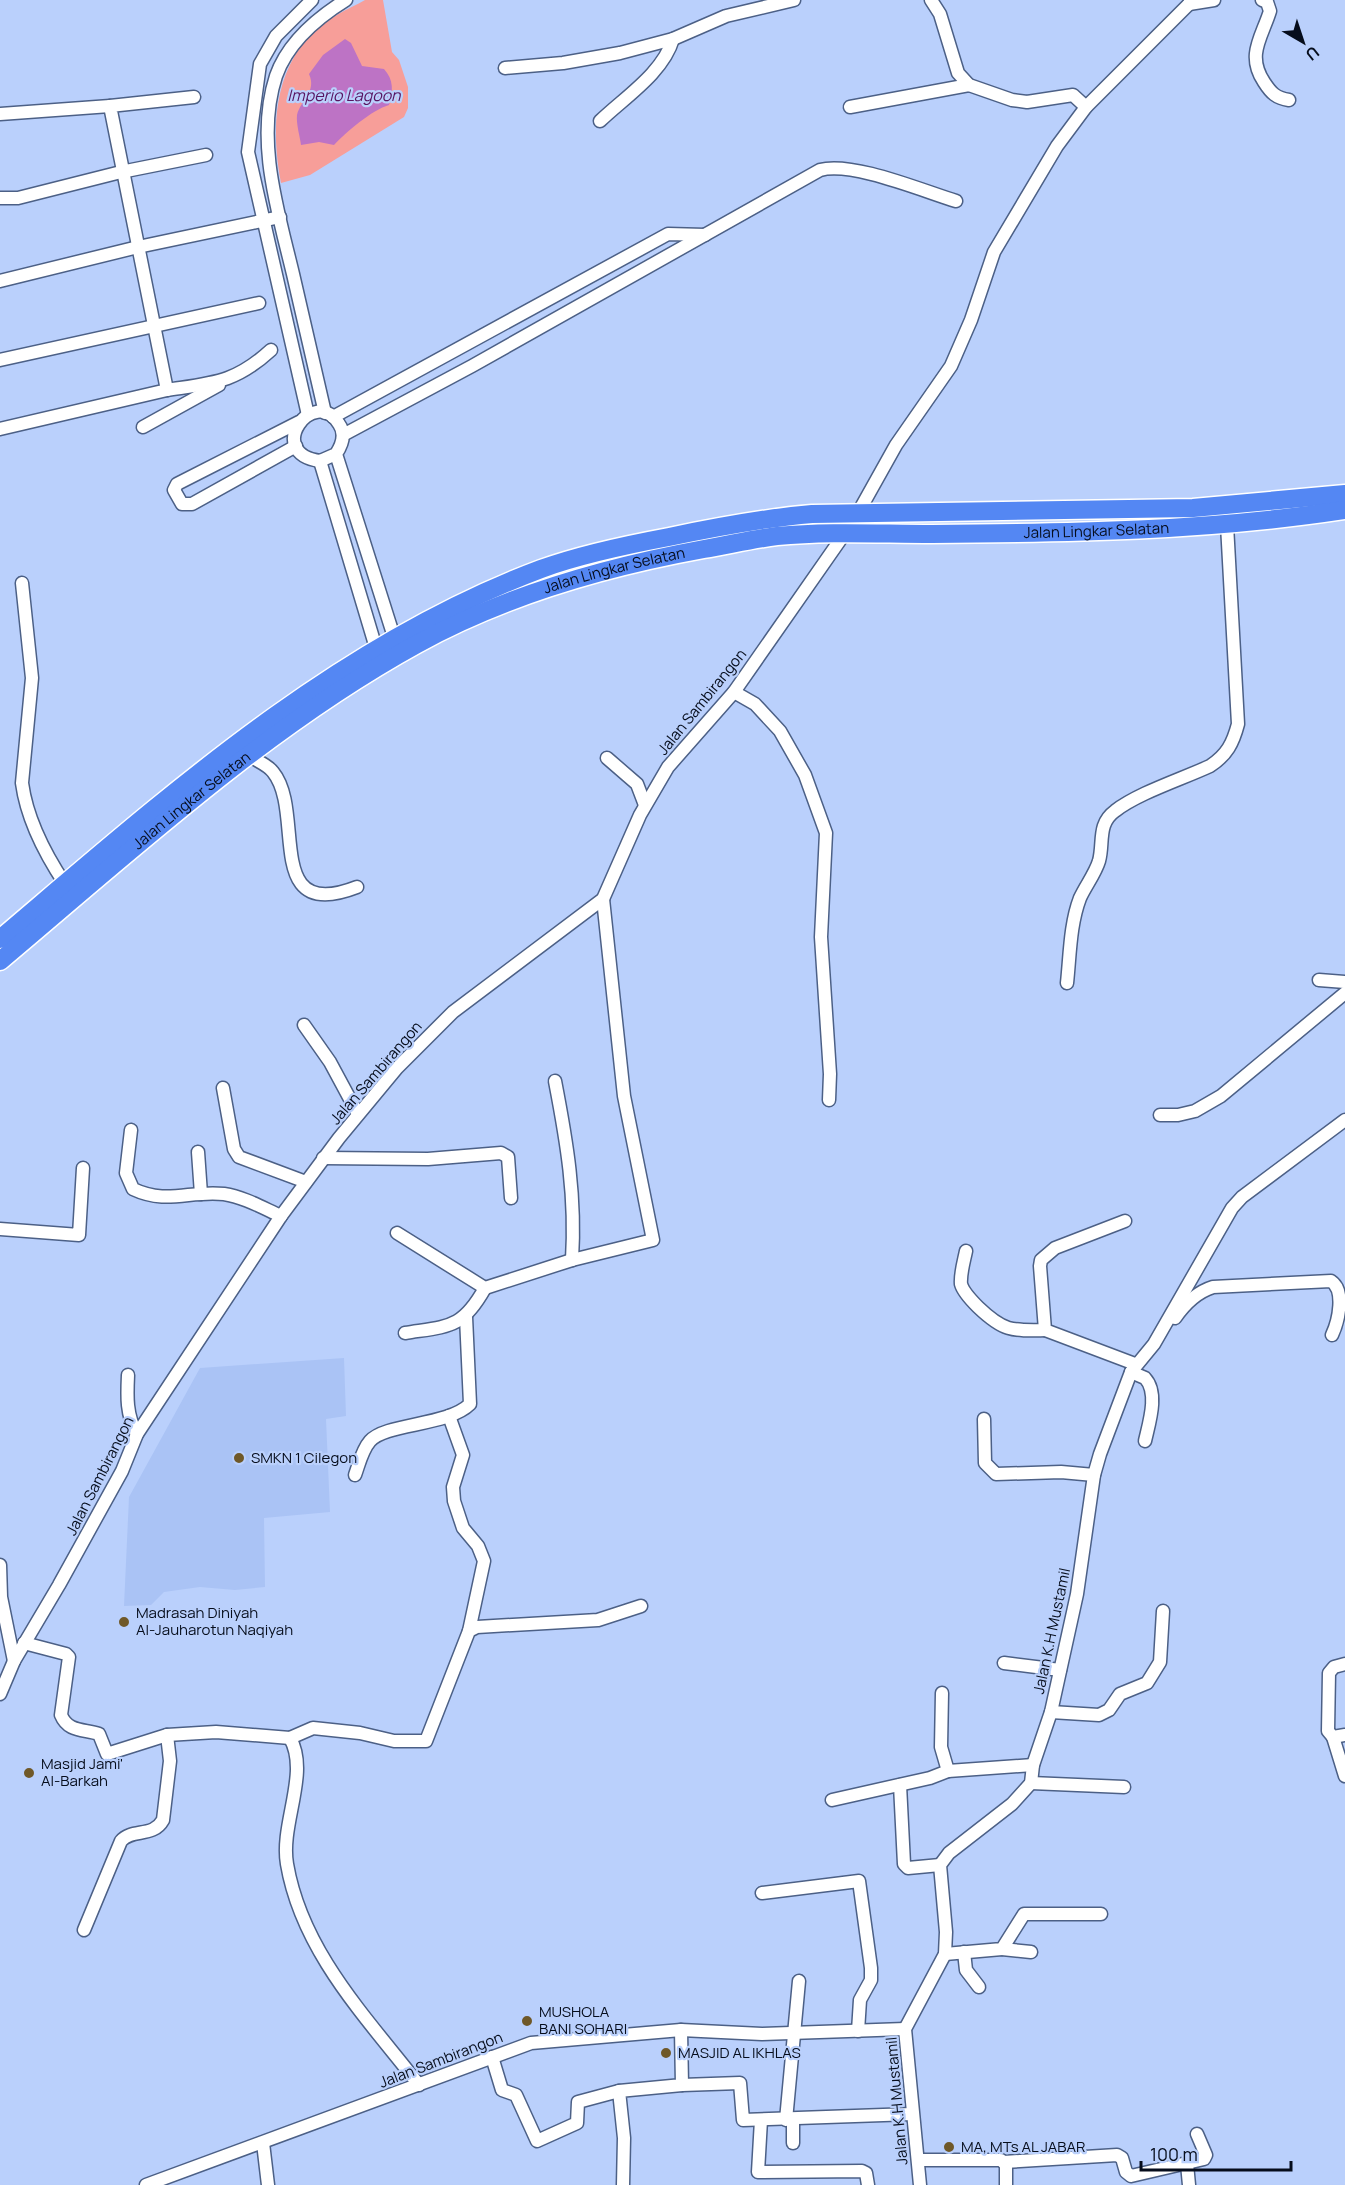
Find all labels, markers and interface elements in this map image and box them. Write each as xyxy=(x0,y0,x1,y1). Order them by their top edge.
north arrow xyxy=(1273,12,1333,72)
text: U xyxy=(1301,41,1324,66)
water label: Imperio Lagoon xyxy=(287,84,401,106)
street label: Jalan Lingkar Selatan xyxy=(1023,517,1170,543)
street label: Jalan Lingkar Selatan xyxy=(541,542,687,599)
street label: Jalan Sambirangon xyxy=(652,644,751,759)
street label: Jalan Lingkar Selatan xyxy=(128,746,255,854)
street label: Jalan Sambirangon xyxy=(325,1016,426,1129)
street label: Jalan Sambirangon xyxy=(61,1413,139,1539)
place label: SMKN 1 Cilegon xyxy=(251,1447,357,1468)
marker: SMKN 1 Cilegon xyxy=(232,1451,246,1465)
street label: Jalan K.H Mustamil xyxy=(1028,1566,1075,1696)
place label: Madrasah Diniyah Al-Jauharotun Naqiyah xyxy=(136,1602,293,1640)
marker: Madrasah Diniyah Al-Jauharotun Naqiyah xyxy=(117,1615,131,1629)
place label: Masjid Jami' Al-Barkah xyxy=(41,1753,123,1791)
marker: Masjid Jami' Al-Barkah xyxy=(22,1766,36,1780)
place label: MUSHOLA BANI SOHARI xyxy=(539,2001,627,2039)
marker: MUSHOLA BANI SOHARI xyxy=(520,2014,534,2028)
street label: Jalan Sambirangon xyxy=(376,2026,506,2093)
street label: Jalan K.H Mustamil xyxy=(880,2036,913,2166)
place label: MASJID AL IKHLAS xyxy=(678,2042,801,2063)
marker: MASJID AL IKHLAS xyxy=(659,2046,673,2060)
scale bar xyxy=(1141,2134,1291,2172)
place label: MA, MTs AL JABAR xyxy=(961,2136,1085,2157)
marker: MA, MTs AL JABAR xyxy=(942,2140,956,2154)
text: 100 m xyxy=(1150,2142,1198,2166)

